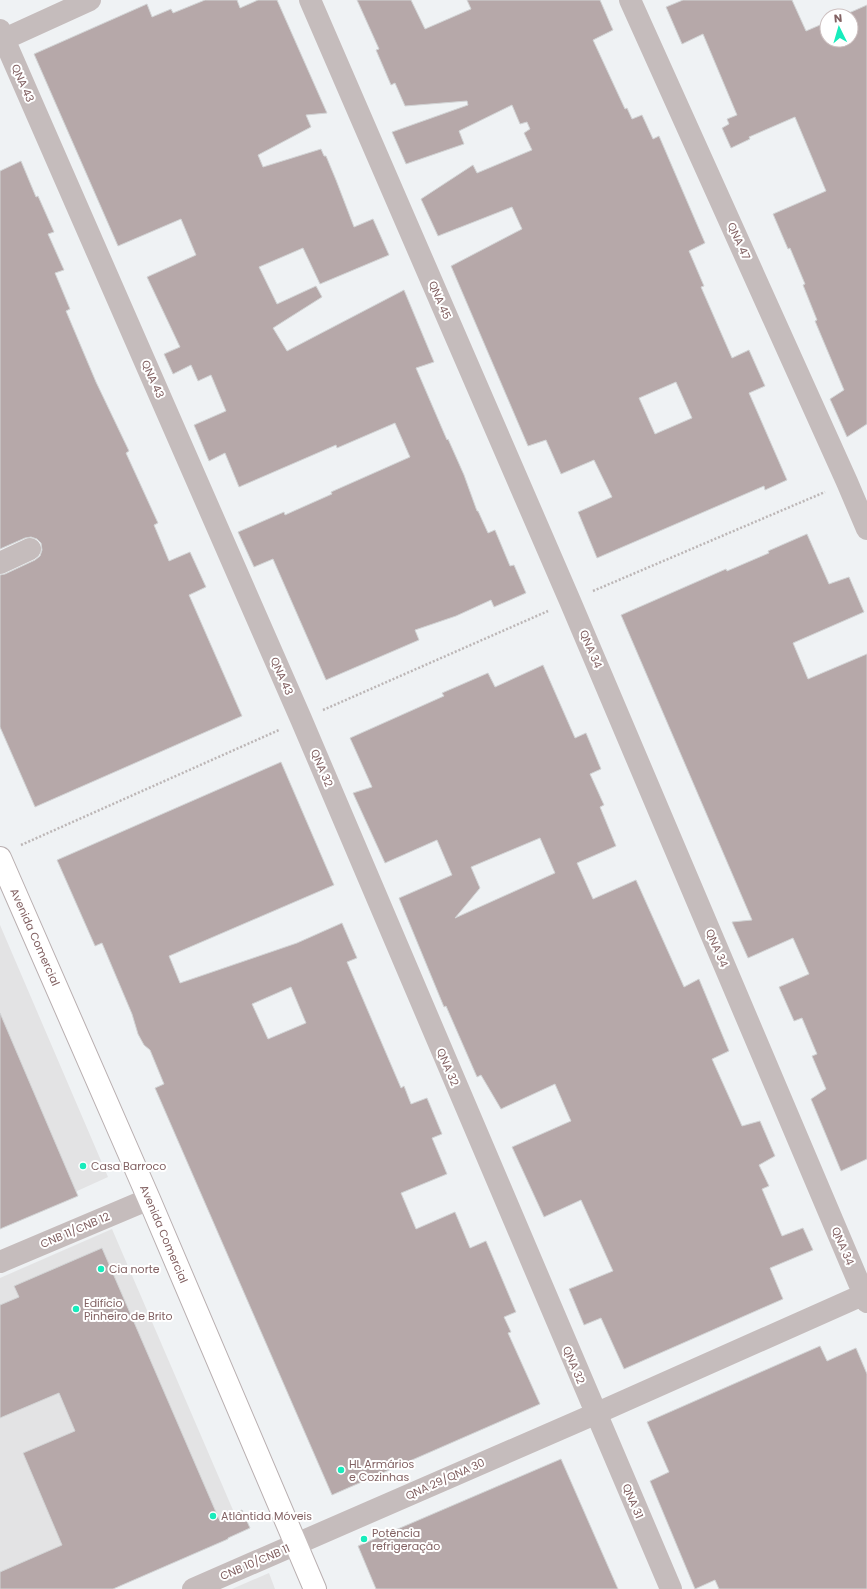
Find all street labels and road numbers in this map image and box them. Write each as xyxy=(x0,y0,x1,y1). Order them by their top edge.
street label: QNA 43 xyxy=(8,61,38,105)
street label: QNA 47 xyxy=(724,220,754,262)
street label: QNA 45 xyxy=(425,278,455,322)
street label: QNA 43 xyxy=(138,357,168,401)
street label: QNA 34 xyxy=(576,627,606,671)
street label: QNA 43 xyxy=(267,654,297,698)
street label: QNA 32 xyxy=(307,747,337,789)
street label: Avenida Comercial xyxy=(6,886,64,988)
street label: QNA 34 xyxy=(702,926,732,970)
street label: QNA 32 xyxy=(433,1046,463,1088)
street label: Avenida Comercial xyxy=(136,1182,192,1286)
street label: CNB 11/CNB 12 xyxy=(38,1208,112,1252)
street label: QNA 34 xyxy=(828,1224,858,1268)
street label: QNA 32 xyxy=(559,1344,589,1386)
street label: QNA 29/QNA 30 xyxy=(403,1454,487,1504)
street label: QNA 31 xyxy=(618,1481,648,1521)
street label: CNB 10/CNB 11 xyxy=(218,1540,292,1584)

